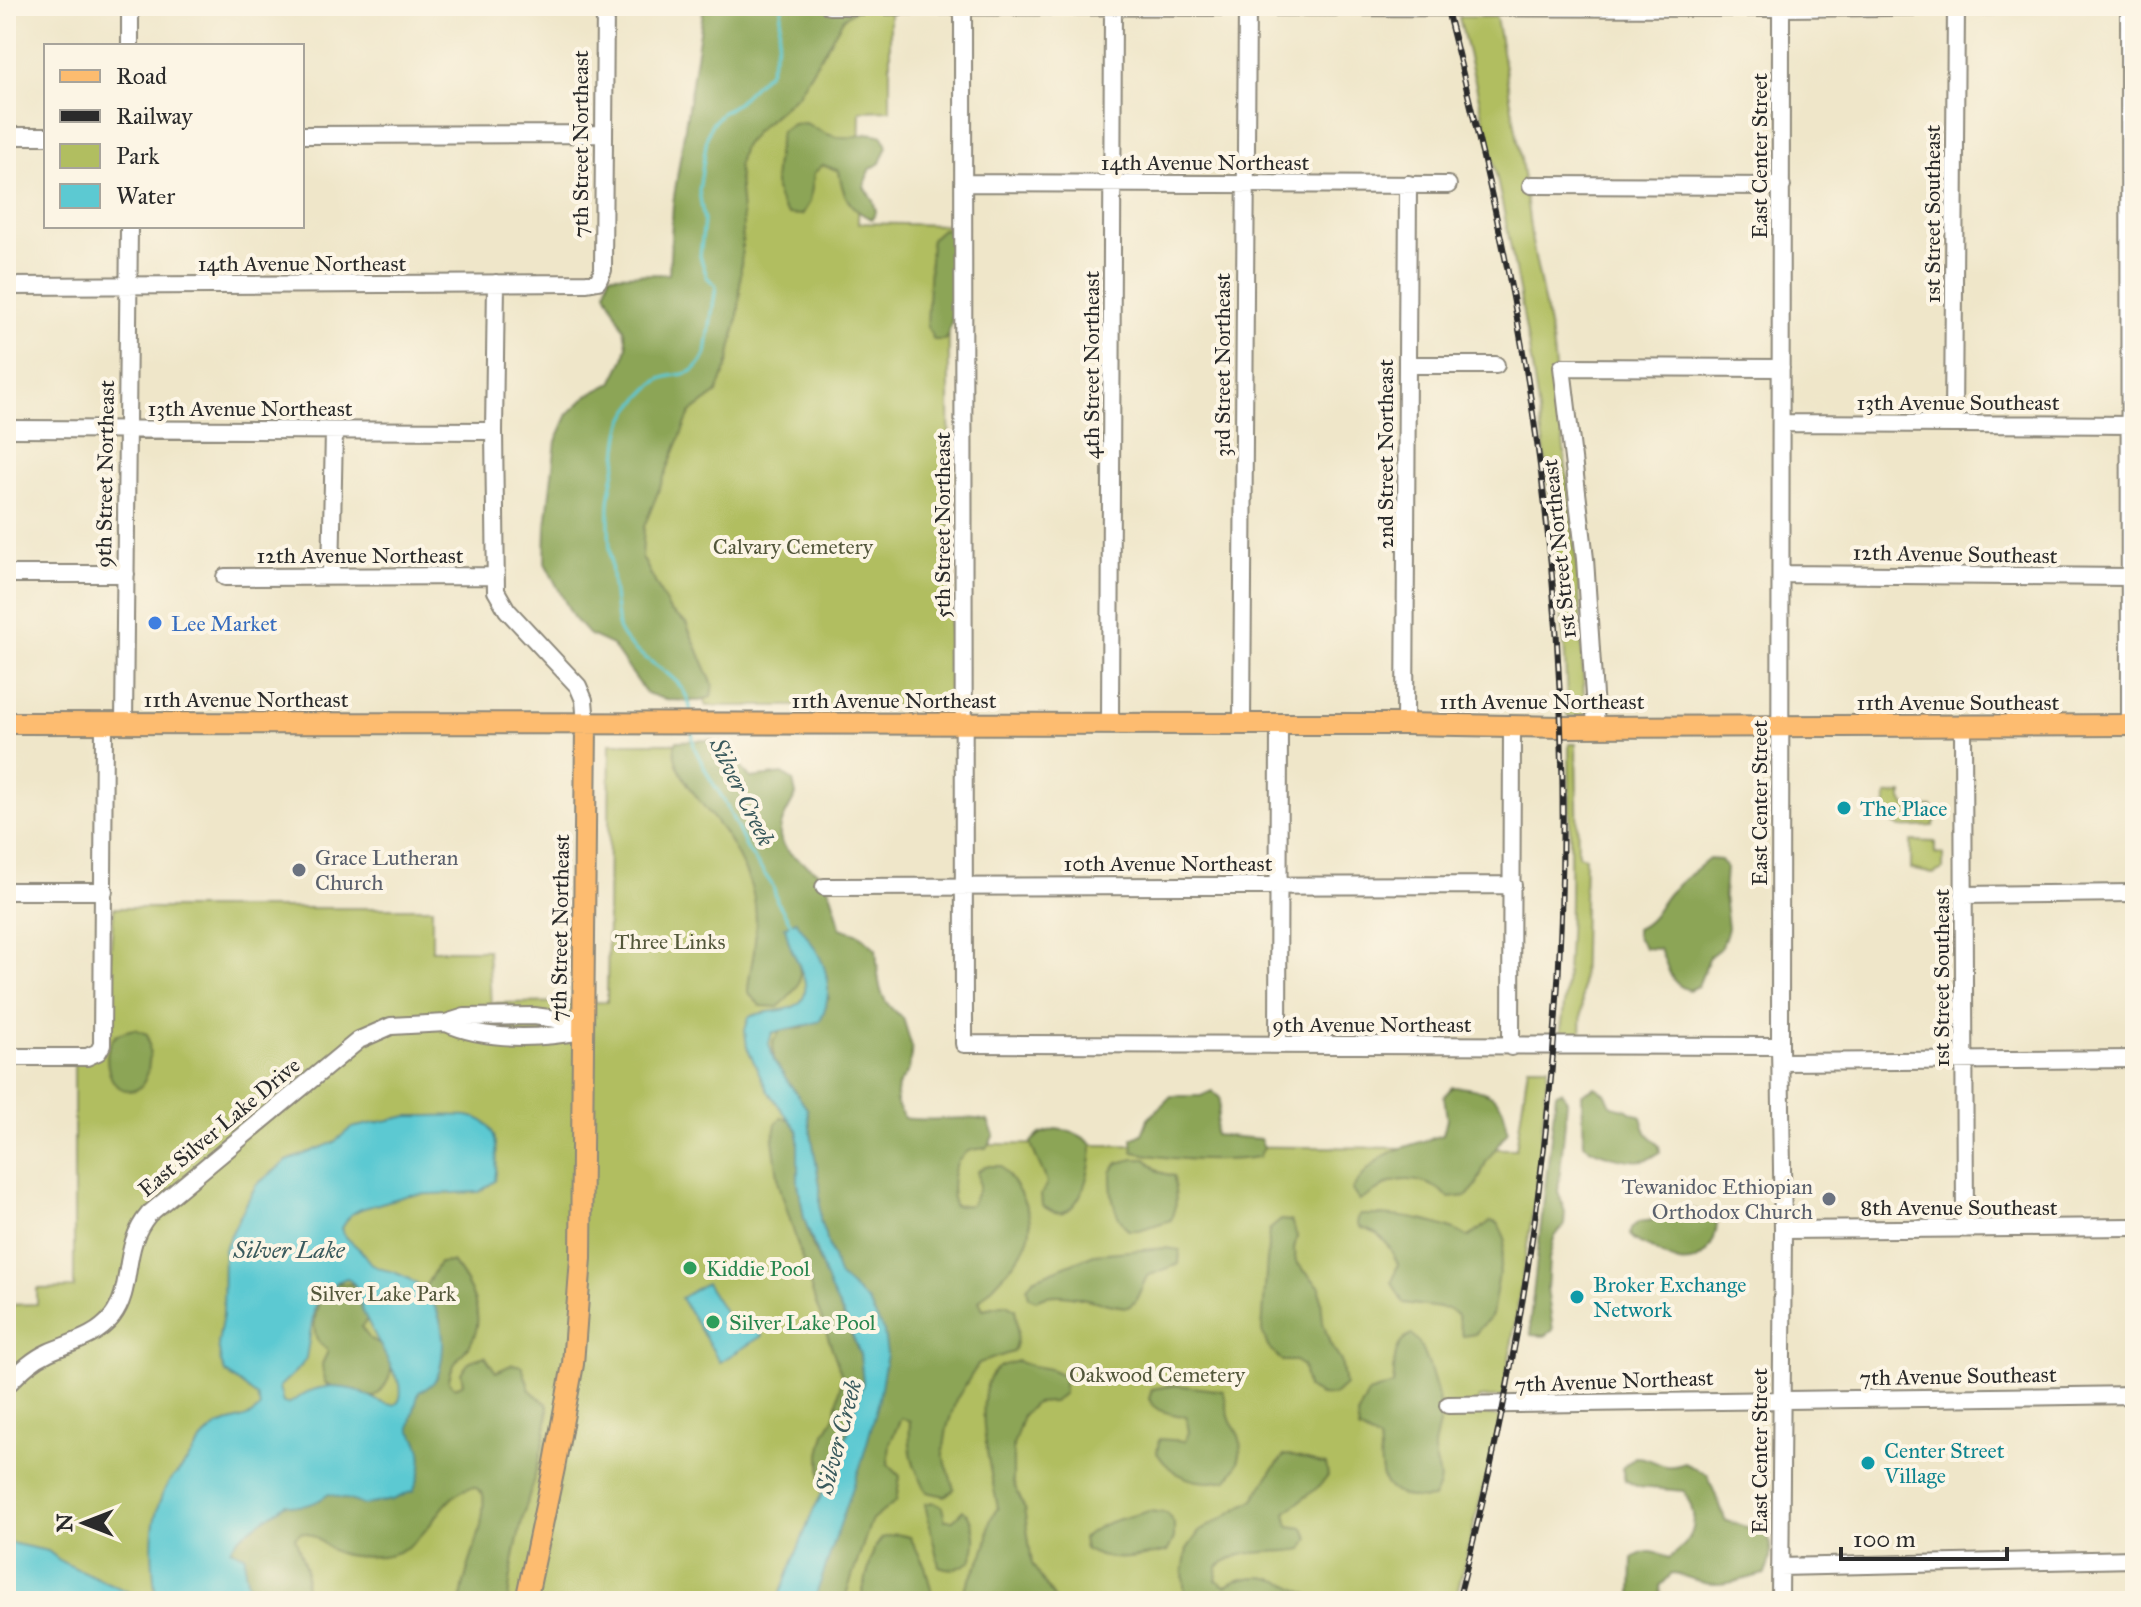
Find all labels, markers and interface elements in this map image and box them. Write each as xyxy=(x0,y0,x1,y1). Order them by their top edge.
legend xyxy=(44,44,304,228)
street label: 7th Street Northeast xyxy=(567,50,594,238)
text: Road xyxy=(116,61,167,91)
street label: East Center Street xyxy=(1746,73,1773,239)
text: Railway xyxy=(116,101,193,131)
street label: 1st Street Southeast xyxy=(1919,125,1946,303)
text: Park xyxy=(116,141,160,171)
street label: 14th Avenue Northeast xyxy=(1101,149,1309,176)
text: Water xyxy=(116,181,175,211)
street label: 14th Avenue Northeast xyxy=(198,250,406,277)
street label: 4th Street Northeast xyxy=(1078,271,1105,459)
street label: 3rd Street Northeast xyxy=(1209,273,1236,457)
street label: 2nd Street Northeast xyxy=(1372,359,1399,549)
street label: 9th Street Northeast xyxy=(90,380,120,568)
street label: 13th Avenue Southeast xyxy=(1857,389,2060,416)
street label: 13th Avenue Northeast xyxy=(148,395,353,422)
street label: 5th Street Northeast xyxy=(929,432,956,618)
street label: 1st Street Northeast xyxy=(1536,458,1582,640)
park label: Calvary Cemetery xyxy=(713,533,874,560)
street label: 12th Avenue Southeast xyxy=(1852,539,2058,569)
street label: 12th Avenue Northeast xyxy=(256,542,464,569)
place label: Lee Market xyxy=(171,610,278,637)
marker: Lee Market xyxy=(146,614,164,632)
street label: 11th Avenue Northeast xyxy=(144,686,349,713)
street label: 11th Avenue Northeast xyxy=(792,687,997,714)
street label: 11th Avenue Northeast xyxy=(1440,688,1645,715)
street label: 11th Avenue Southeast xyxy=(1857,689,2060,716)
street label: East Center Street xyxy=(1746,720,1773,886)
water label: Silver Creek xyxy=(702,732,781,851)
place label: The Place xyxy=(1860,795,1947,822)
marker: The Place xyxy=(1835,799,1853,817)
street label: 7th Street Northeast xyxy=(545,834,575,1022)
place label: Grace Lutheran Church xyxy=(315,844,458,896)
street label: 10th Avenue Northeast xyxy=(1064,850,1273,877)
marker: Grace Lutheran Church xyxy=(290,861,308,879)
street label: 1st Street Southeast xyxy=(1928,889,1955,1067)
park label: Three Links xyxy=(615,928,725,955)
street label: 9th Avenue Northeast xyxy=(1272,1011,1472,1038)
street label: East Silver Lake Drive xyxy=(133,1051,305,1203)
place label: Tewanidoc Ethiopian Orthodox Church xyxy=(1622,1173,1813,1225)
marker: Tewanidoc Ethiopian Orthodox Church xyxy=(1820,1190,1838,1208)
street label: 8th Avenue Southeast xyxy=(1860,1194,2058,1221)
water label: Silver Lake xyxy=(232,1235,346,1265)
place label: Kiddie Pool xyxy=(706,1255,810,1282)
marker: Kiddie Pool xyxy=(681,1259,699,1277)
place label: Broker Exchange Network xyxy=(1593,1271,1746,1323)
park label: Silver Lake Park xyxy=(310,1280,457,1307)
marker: Broker Exchange Network xyxy=(1568,1288,1586,1306)
place label: Silver Lake Pool xyxy=(729,1309,876,1336)
marker: Silver Lake Pool xyxy=(704,1313,722,1331)
park label: Oakwood Cemetery xyxy=(1069,1361,1246,1388)
street label: 7th Avenue Southeast xyxy=(1859,1361,2057,1391)
street label: 7th Avenue Northeast xyxy=(1514,1364,1714,1398)
street label: East Center Street xyxy=(1746,1368,1773,1534)
water label: Silver Creek xyxy=(809,1376,869,1498)
place label: Center Street Village xyxy=(1883,1437,2005,1489)
marker: Center Street Village xyxy=(1859,1454,1877,1472)
north arrow xyxy=(44,1483,124,1563)
scale bar xyxy=(1841,1511,2007,1561)
text: N xyxy=(51,1513,78,1532)
text: 100 m xyxy=(1853,1524,1916,1554)

